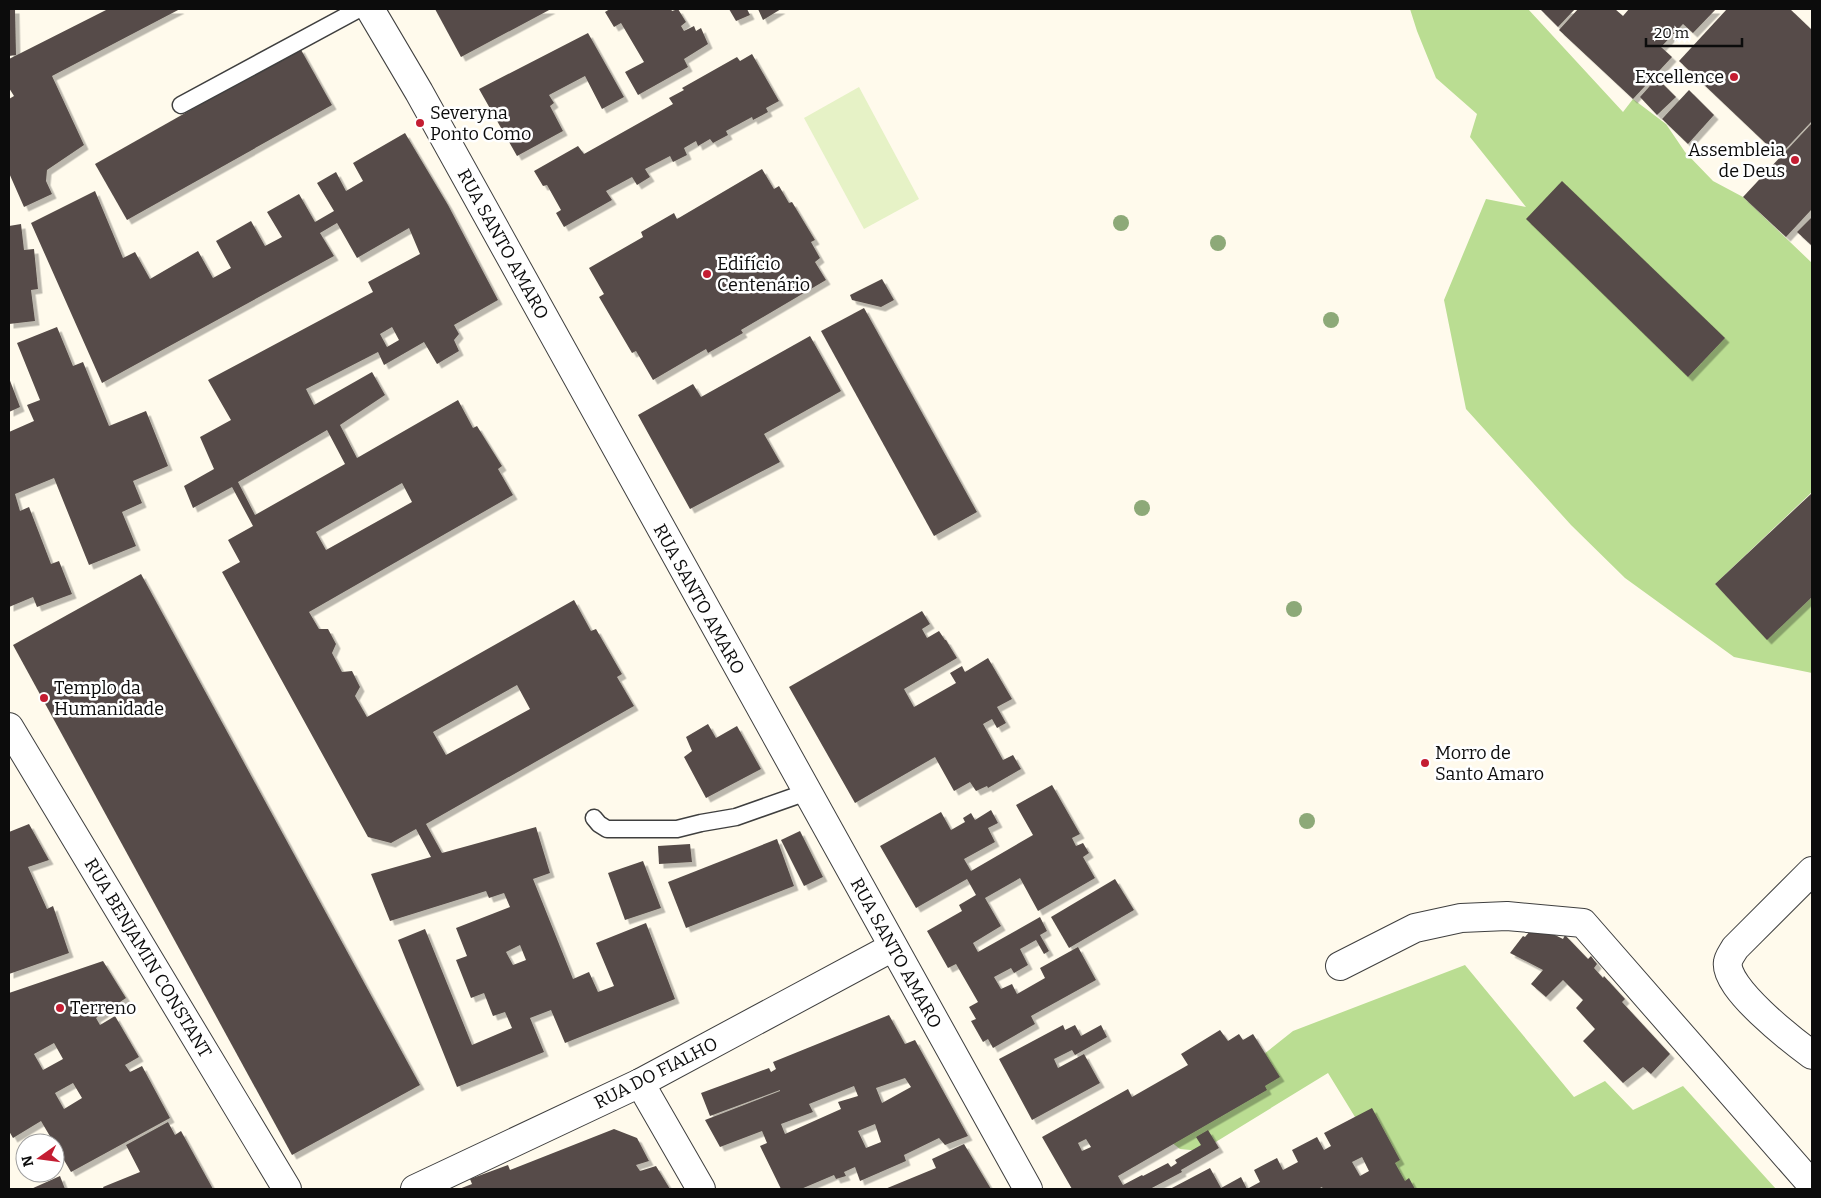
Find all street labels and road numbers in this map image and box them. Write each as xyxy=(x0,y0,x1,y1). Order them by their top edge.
street label: RUA SANTO AMARO xyxy=(453,165,553,323)
street label: RUA SANTO AMARO xyxy=(649,520,749,678)
street label: RUA BENJAMIN CONSTANT xyxy=(80,854,217,1062)
street label: RUA SANTO AMARO xyxy=(846,874,946,1032)
street label: RUA DO FIALHO xyxy=(591,1032,721,1114)

